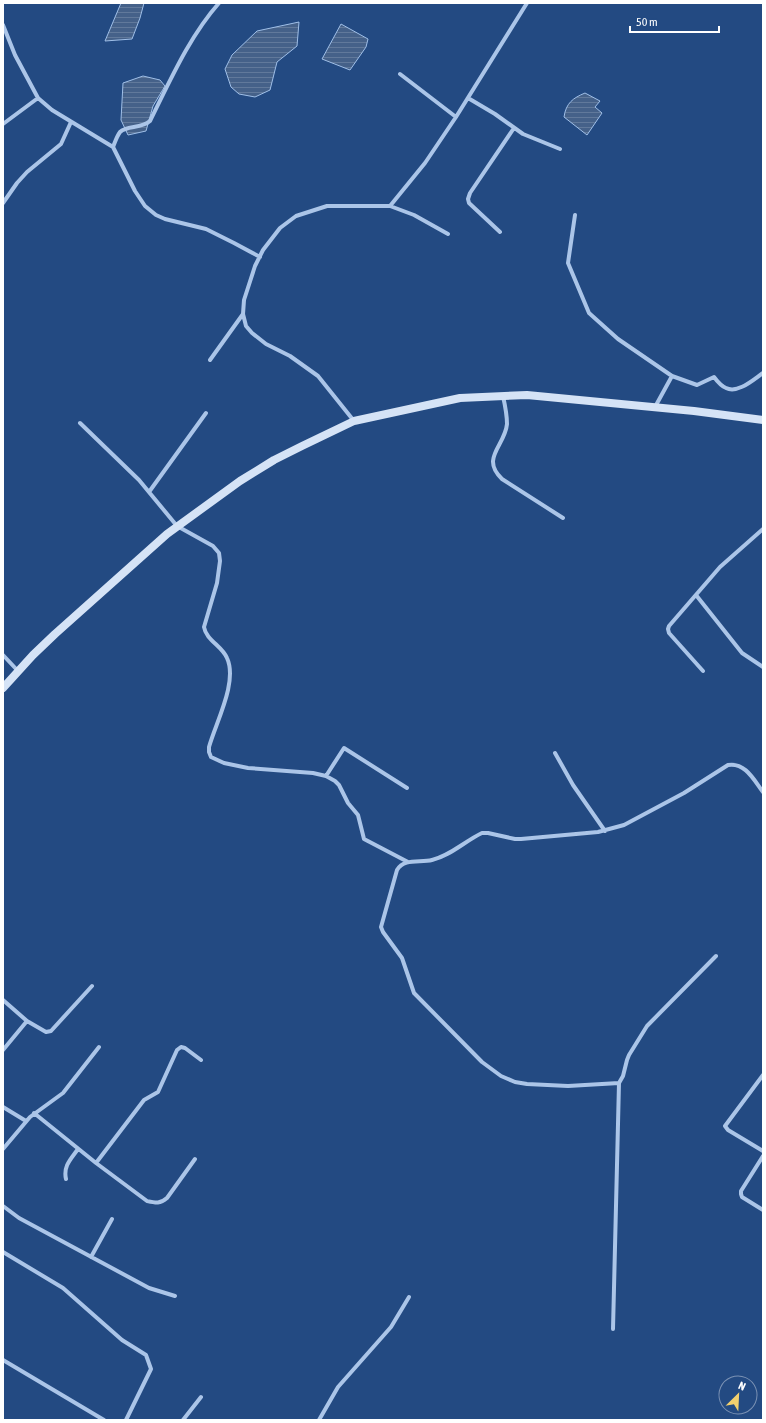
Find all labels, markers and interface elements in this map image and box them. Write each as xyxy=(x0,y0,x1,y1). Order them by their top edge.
scale bar xyxy=(630,8,719,34)
text: 50 m xyxy=(636,15,658,29)
north arrow xyxy=(718,1375,758,1415)
text: N xyxy=(737,1379,747,1393)

